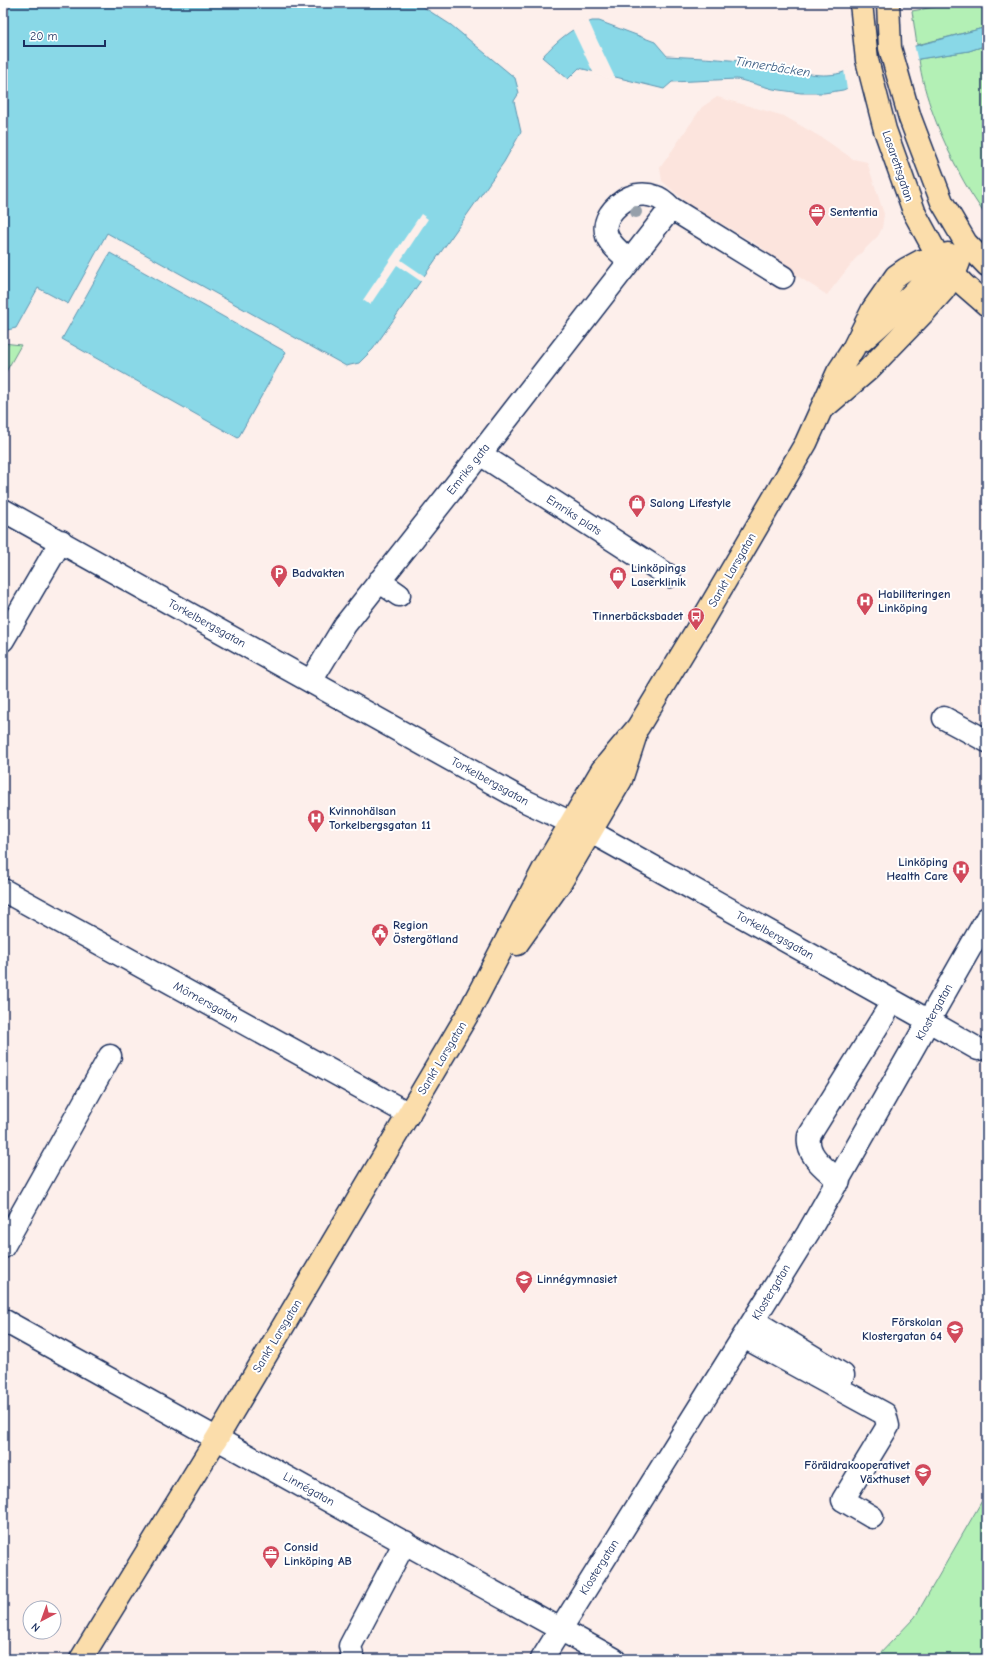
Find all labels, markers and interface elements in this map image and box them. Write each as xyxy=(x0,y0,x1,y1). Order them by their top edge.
scale bar xyxy=(24,22,105,48)
text: 20 m xyxy=(30,29,58,43)
water label: Tinnerbäcken xyxy=(734,53,812,80)
street label: Lasarettsgatan xyxy=(879,129,917,203)
office icon: Sententia xyxy=(807,202,827,227)
place label: Sententia xyxy=(830,205,878,219)
street label: Emriks gata xyxy=(444,441,492,497)
street label: Emriks plats xyxy=(544,492,604,538)
shop icon: Salong Lifestyle xyxy=(627,493,647,518)
place label: Salong Lifestyle xyxy=(650,496,731,510)
street label: Sankt Larsgatan xyxy=(705,531,759,609)
place label: Linköpings Laserklinik xyxy=(631,561,686,589)
parking icon: Badvakten xyxy=(269,563,289,588)
shop icon: Linköpings Laserklinik xyxy=(608,565,628,590)
place label: Badvakten xyxy=(292,566,345,580)
place label: Habiliteringen Linköping xyxy=(878,587,950,615)
hospital icon: Habiliteringen Linköping xyxy=(855,591,875,616)
street label: Torkelbergsgatan xyxy=(166,596,248,650)
bus stop icon: Tinnerbäcksbadet xyxy=(686,606,706,631)
place label: Tinnerbäcksbadet xyxy=(593,609,684,623)
street label: Torkelbergsgatan xyxy=(449,754,531,808)
place label: Kvinnohälsan Torkelbergsgatan 11 xyxy=(329,804,431,832)
hospital icon: Kvinnohälsan Torkelbergsgatan 11 xyxy=(306,808,326,833)
place label: Linköping Health Care xyxy=(886,855,948,883)
hospital icon: Linköping Health Care xyxy=(951,859,971,884)
street label: Torkelbergsgatan xyxy=(734,908,816,962)
place label: Region Östergötland xyxy=(393,918,458,946)
public building icon: Region Östergötland xyxy=(370,922,390,947)
street label: Mörnersgatan xyxy=(171,978,241,1026)
street label: Klostergatan xyxy=(913,981,955,1043)
street label: Sankt Larsgatan xyxy=(415,1019,469,1097)
street label: Klostergatan xyxy=(749,1262,793,1322)
school or university icon: Linnégymnasiet xyxy=(514,1269,534,1294)
place label: Linnégymnasiet xyxy=(537,1272,618,1286)
street label: Sankt Larsgatan xyxy=(250,1297,304,1375)
place label: Förskolan Klostergatan 64 xyxy=(862,1315,942,1343)
school or university icon: Förskolan Klostergatan 64 xyxy=(945,1319,965,1344)
place label: Föräldrakooperativet Växthuset xyxy=(804,1458,911,1486)
school or university icon: Föräldrakooperativet Växthuset xyxy=(913,1462,933,1487)
street label: Linnégatan xyxy=(281,1469,337,1509)
street label: Klostergatan xyxy=(576,1537,622,1597)
place label: Consid Linköping AB xyxy=(284,1540,352,1568)
office icon: Consid Linköping AB xyxy=(261,1544,281,1569)
north arrow xyxy=(22,1600,62,1640)
text: N xyxy=(29,1620,43,1634)

